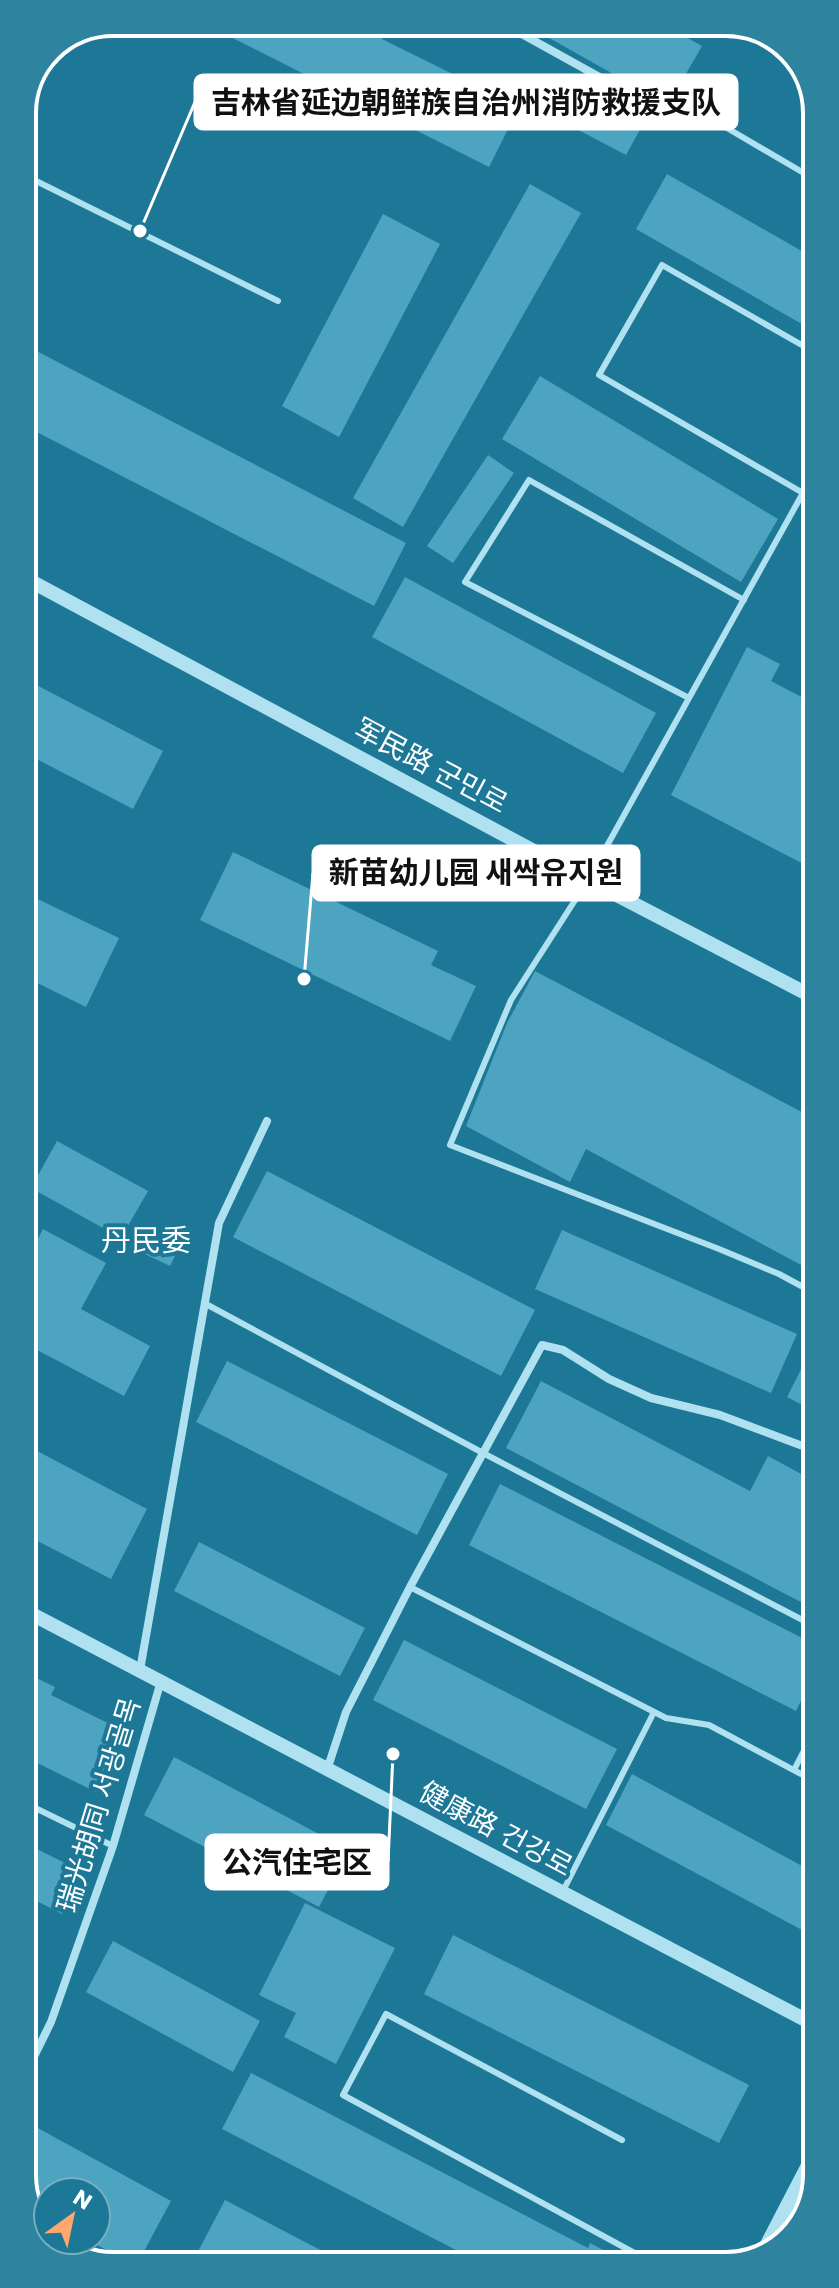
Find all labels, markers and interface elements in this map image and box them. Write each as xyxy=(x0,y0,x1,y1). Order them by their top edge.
callout: 吉林省延边朝鲜族自治州消防救援支队 xyxy=(195,75,737,129)
text: 吉林省延边朝鲜族自治州消防救援支队 xyxy=(211,81,721,124)
street label: 军民路 군민로 xyxy=(347,709,515,823)
callout: 新苗幼儿园 새싹유지원 xyxy=(313,846,639,900)
text: 新苗幼儿园 새싹유지원 xyxy=(329,851,623,894)
district label: 丹民委 xyxy=(101,1219,191,1262)
street label: 瑞光胡同 서광골목 xyxy=(48,1693,150,1917)
street label: 健康路 건강로 xyxy=(412,1772,580,1886)
callout: 公汽住宅区 xyxy=(206,1835,388,1889)
text: 公汽住宅区 xyxy=(222,1841,372,1884)
north arrow xyxy=(32,2176,112,2256)
text: N xyxy=(67,2182,98,2217)

